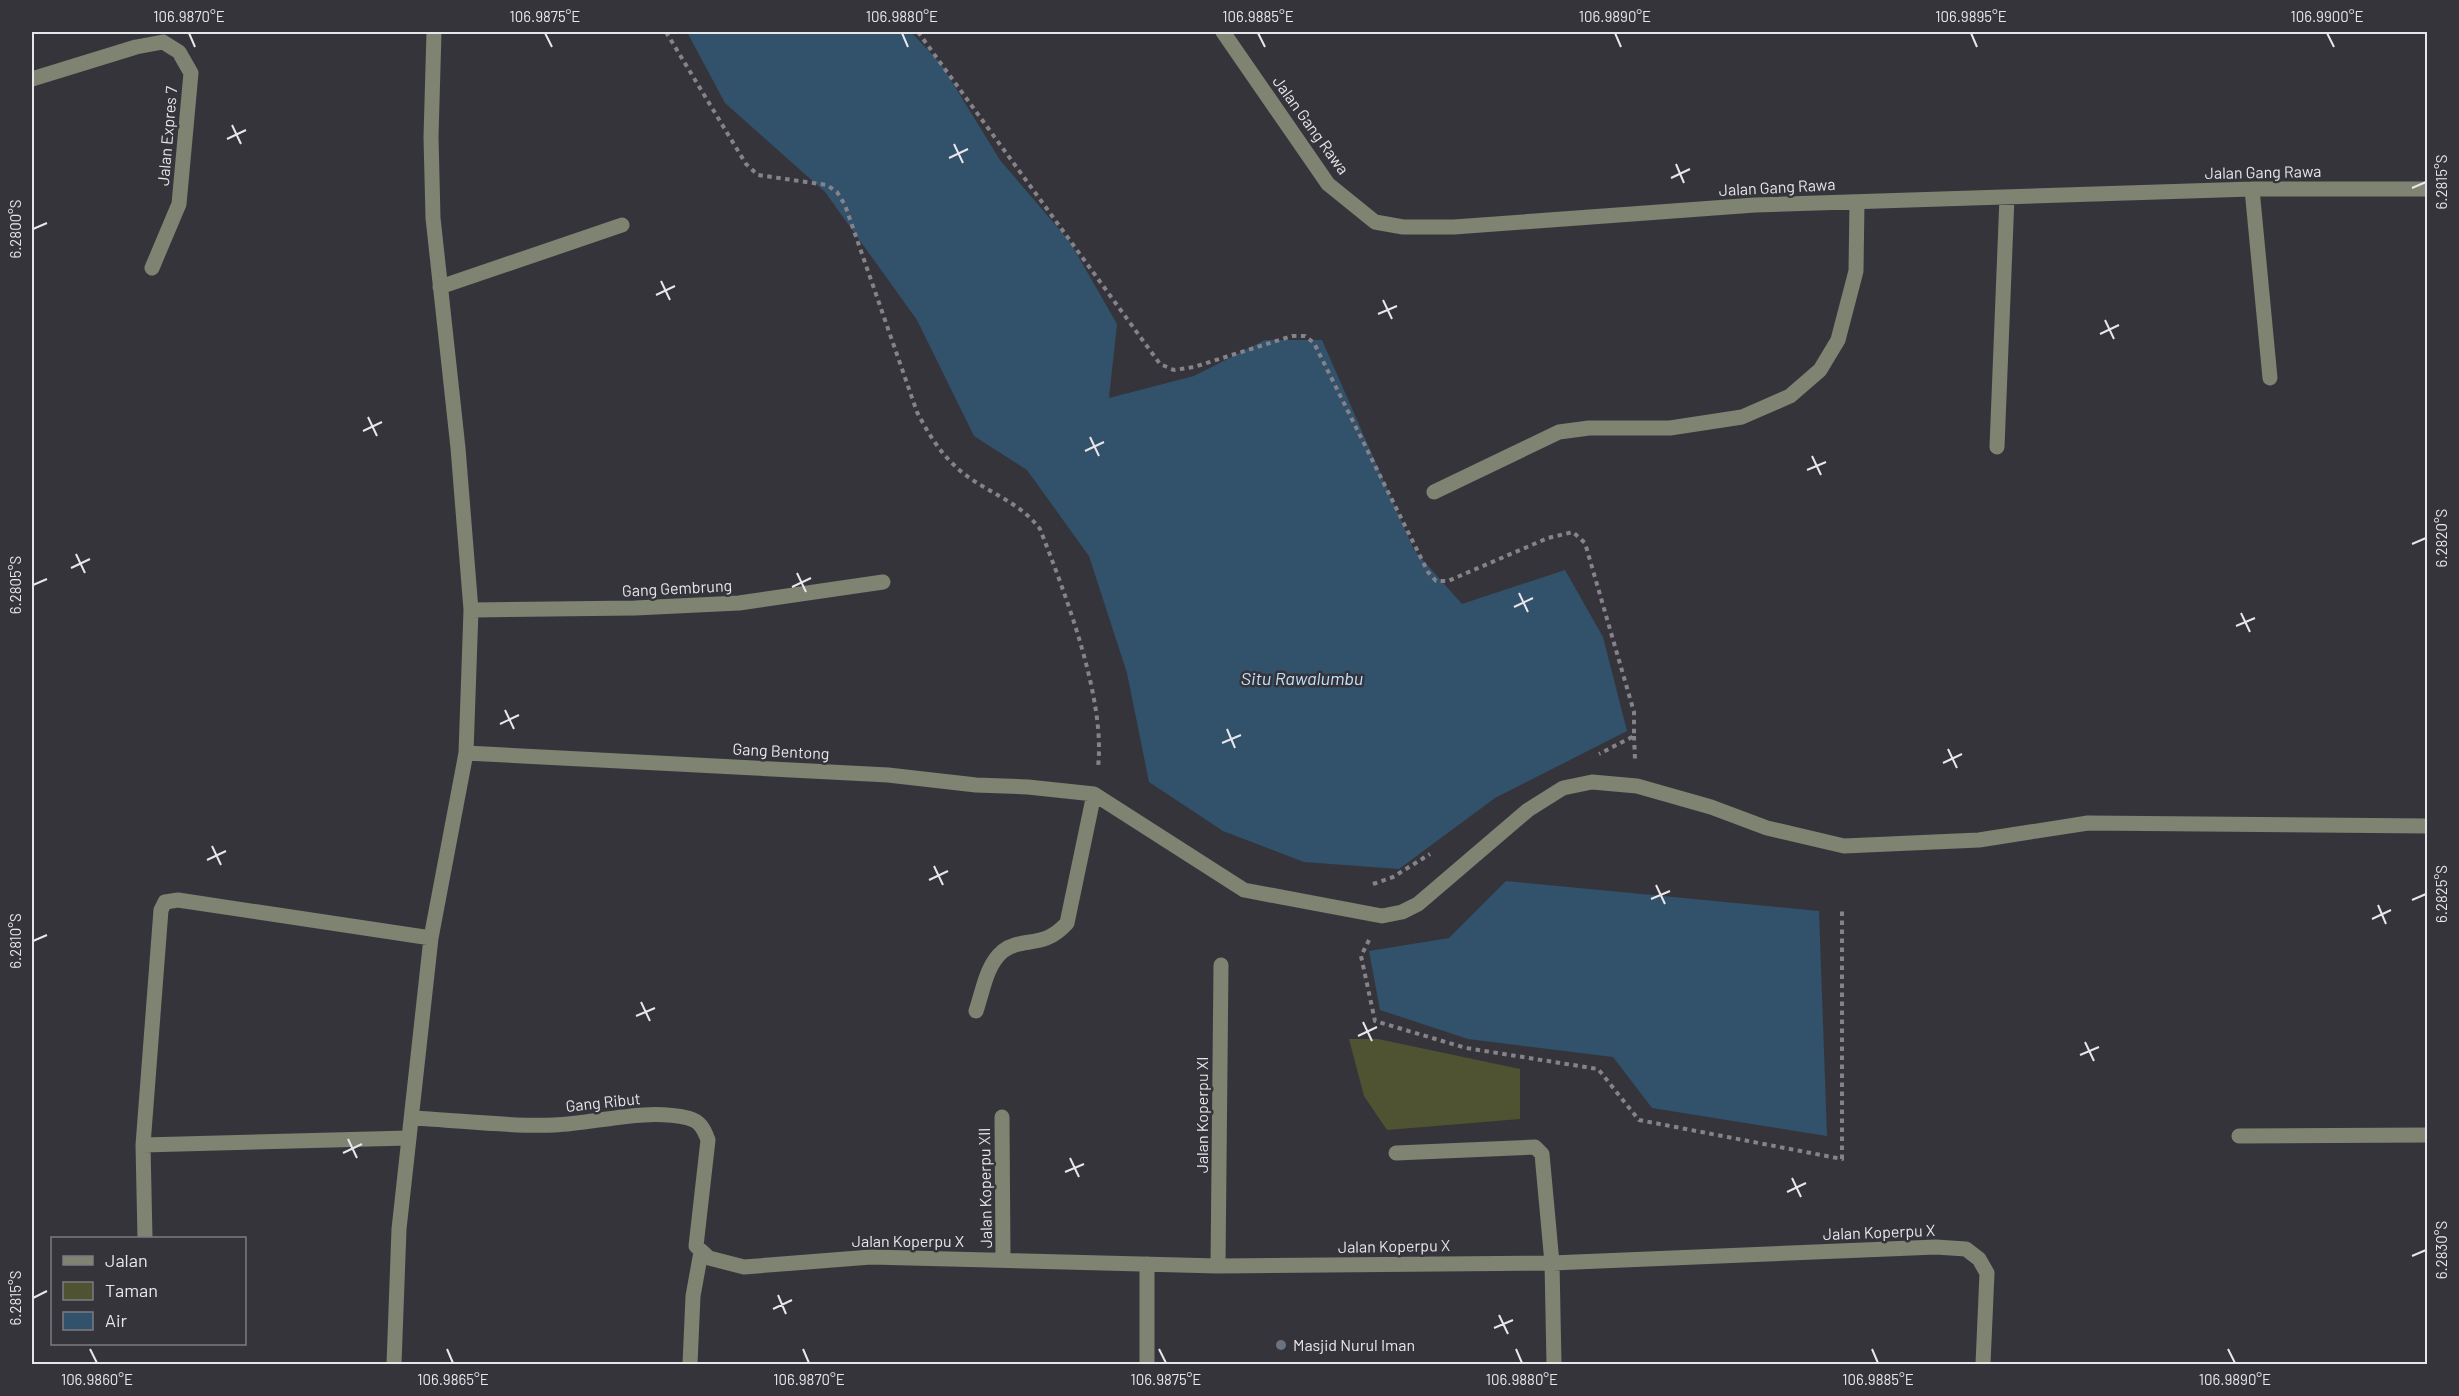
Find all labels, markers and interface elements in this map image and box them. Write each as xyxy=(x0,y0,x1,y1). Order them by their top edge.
text: 106.9870°E xyxy=(153,7,225,25)
text: 106.9875°E xyxy=(510,7,580,25)
text: 106.9880°E xyxy=(866,7,938,25)
text: 106.9885°E xyxy=(1222,7,1294,25)
text: 106.9890°E xyxy=(1579,7,1651,25)
text: 106.9895°E xyxy=(1935,7,2007,25)
text: 106.9900°E xyxy=(2291,7,2364,25)
street label: Jalan Gang Rawa xyxy=(1269,72,1353,178)
street label: Jalan Expres 7 xyxy=(153,85,180,187)
text: 6.2815°S xyxy=(2432,155,2450,209)
street label: Jalan Gang Rawa xyxy=(2204,161,2322,182)
street label: Jalan Gang Rawa xyxy=(1718,174,1836,199)
text: 6.2800°S xyxy=(6,199,24,259)
text: 6.2820°S xyxy=(2432,509,2450,567)
text: 6.2805°S xyxy=(6,556,24,614)
street label: Gang Gembrung xyxy=(621,575,732,600)
water label: Situ Rawalumbu xyxy=(1241,667,1363,689)
street label: Gang Bentong xyxy=(732,738,830,763)
text: 6.2825°S xyxy=(2432,865,2450,923)
text: 6.2810°S xyxy=(6,913,24,969)
street label: Jalan Koperpu XI xyxy=(1192,1057,1211,1173)
street label: Gang Ribut xyxy=(565,1088,641,1115)
street label: Jalan Koperpu XII xyxy=(974,1127,995,1249)
street label: Jalan Koperpu X xyxy=(1822,1220,1936,1243)
text: 6.2830°S xyxy=(2432,1221,2450,1279)
street label: Jalan Koperpu X xyxy=(852,1231,964,1250)
street label: Jalan Koperpu X xyxy=(1338,1235,1450,1256)
legend xyxy=(51,1237,246,1345)
text: Jalan xyxy=(105,1249,148,1271)
text: 6.2815°S xyxy=(6,1271,24,1325)
text: Taman xyxy=(105,1279,158,1301)
text: Air xyxy=(105,1309,128,1331)
place label: Masjid Nurul Iman xyxy=(1293,1335,1415,1354)
marker: Masjid Nurul Iman xyxy=(1274,1338,1288,1352)
text: 106.9860°E xyxy=(61,1370,133,1388)
text: 106.9865°E xyxy=(417,1370,489,1388)
text: 106.9870°E xyxy=(773,1370,845,1388)
text: 106.9875°E xyxy=(1131,1370,1201,1388)
text: 106.9880°E xyxy=(1486,1370,1558,1388)
text: 106.9885°E xyxy=(1842,1370,1914,1388)
text: 106.9890°E xyxy=(2199,1370,2271,1388)

